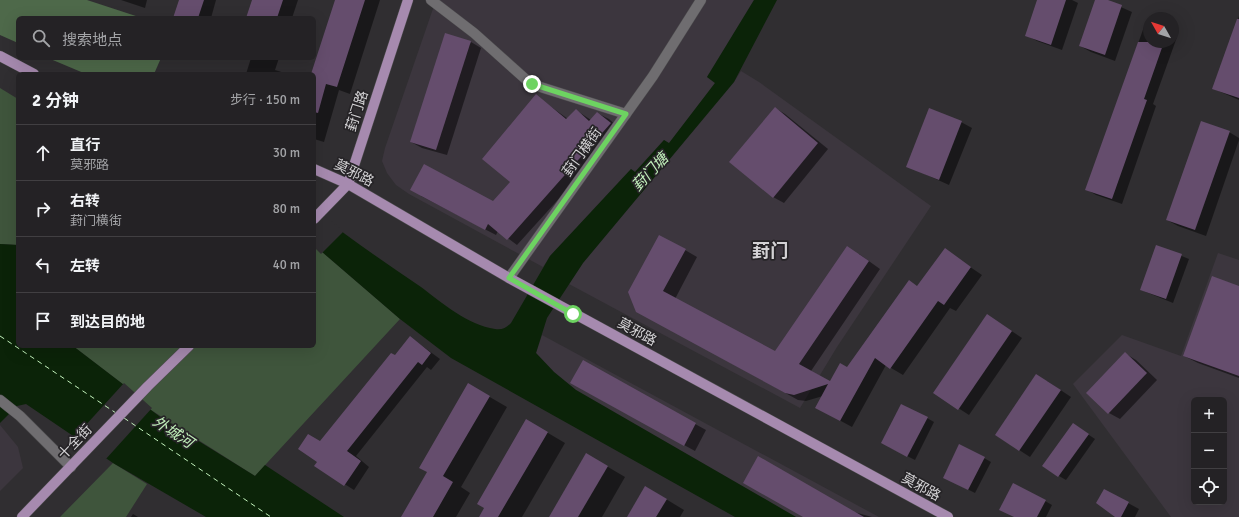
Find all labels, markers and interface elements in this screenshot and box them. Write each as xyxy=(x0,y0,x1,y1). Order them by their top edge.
north arrow xyxy=(1143,12,1179,48)
search box xyxy=(16,16,316,60)
icon: search xyxy=(30,27,52,49)
text: 搜索地点 xyxy=(62,31,122,49)
route end xyxy=(523,75,541,93)
street label: 葑门路 xyxy=(342,88,372,134)
text: 2 分钟 xyxy=(32,90,79,111)
text: 步行 · 150 m xyxy=(230,92,300,108)
street label: 葑门横街 xyxy=(559,124,605,180)
text: 直行 xyxy=(70,136,100,154)
icon: ahead xyxy=(32,142,54,164)
text: 30 m xyxy=(273,145,300,161)
water label: 葑门塘 xyxy=(628,147,674,195)
street label: 莫邪路 xyxy=(331,156,377,190)
text: 莫邪路 xyxy=(70,157,109,173)
text: 右转 xyxy=(70,192,100,210)
icon: right xyxy=(32,198,54,220)
text: 80 m xyxy=(273,201,300,217)
text: 葑门横街 xyxy=(70,213,122,229)
district label: 葑门 xyxy=(752,240,788,262)
icon: left xyxy=(32,254,54,276)
text: 左转 xyxy=(70,257,100,275)
text: 40 m xyxy=(273,257,300,273)
route start xyxy=(564,305,582,323)
icon: arrive xyxy=(32,310,54,332)
text: 到达目的地 xyxy=(70,313,145,331)
street label: 莫邪路 xyxy=(615,314,659,350)
map controls xyxy=(1191,397,1227,505)
button: + xyxy=(1191,397,1227,433)
water label: 外城河 xyxy=(149,412,199,453)
street label: 十全街 xyxy=(54,421,96,463)
button: − xyxy=(1191,433,1227,469)
street label: 莫邪路 xyxy=(899,469,943,505)
button: locate xyxy=(1191,469,1227,505)

